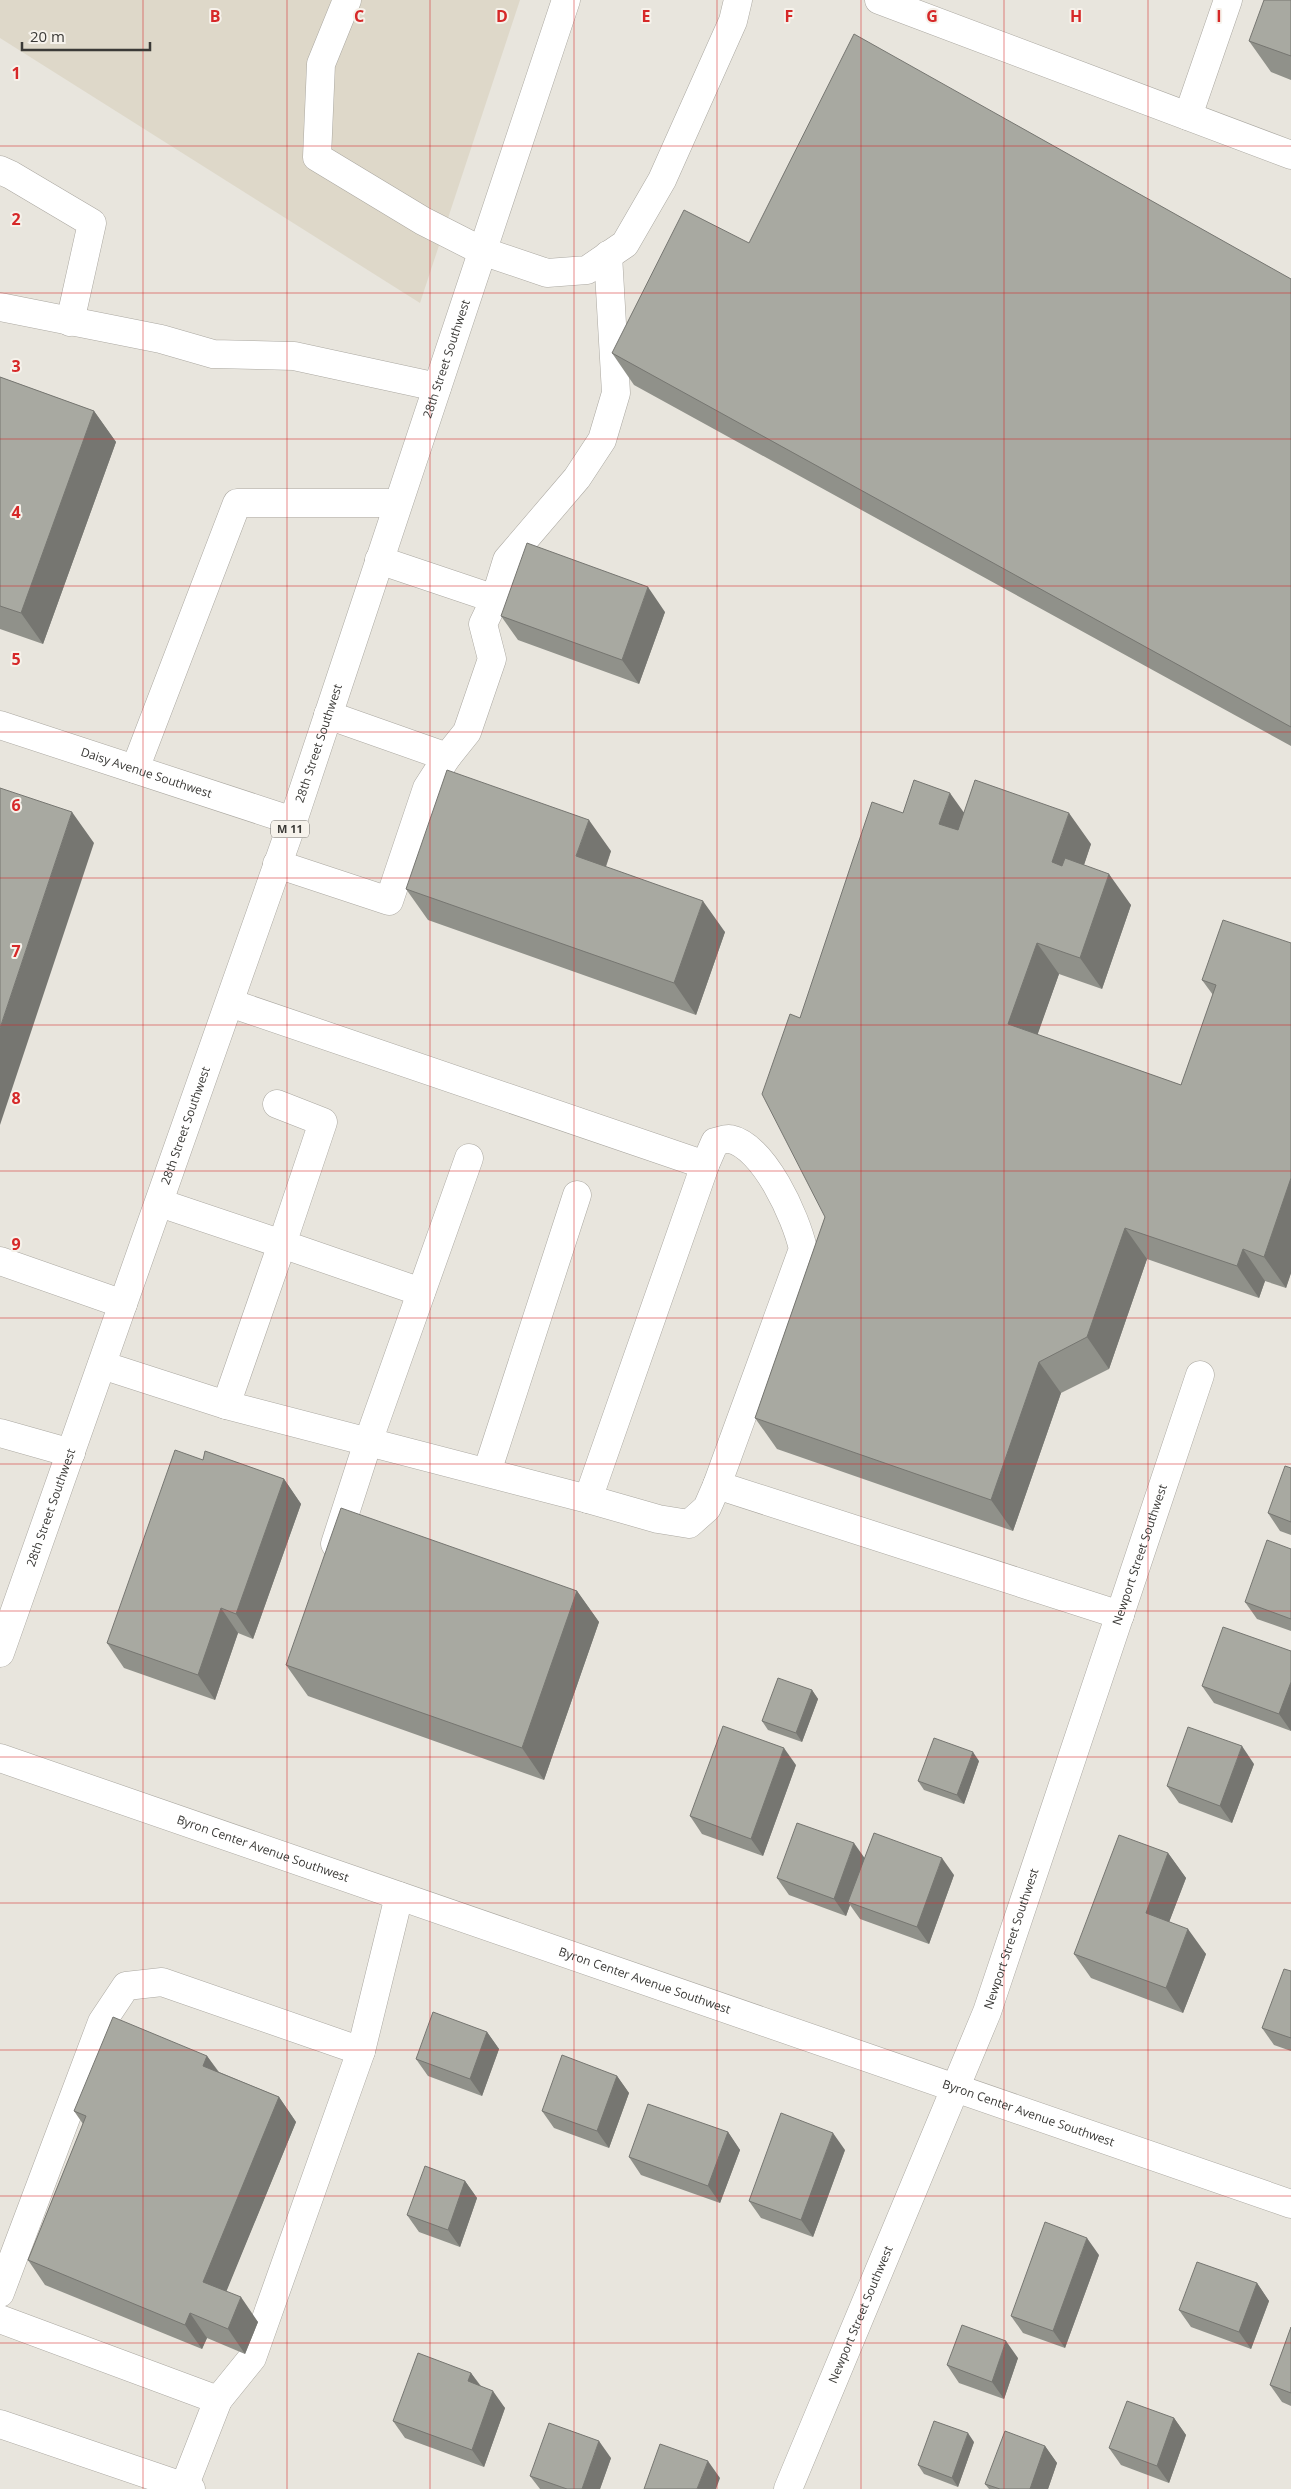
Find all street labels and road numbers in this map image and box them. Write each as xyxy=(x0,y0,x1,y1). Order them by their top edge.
street label: 28th Street Southwest xyxy=(419,297,474,420)
street label: 28th Street Southwest xyxy=(291,682,346,805)
street label: Daisy Avenue Southwest xyxy=(79,743,214,802)
road number: M 11 xyxy=(271,821,309,838)
street label: 28th Street Southwest xyxy=(157,1064,214,1187)
street label: 28th Street Southwest xyxy=(22,1446,79,1569)
street label: Newport Street Southwest xyxy=(1108,1482,1171,1627)
street label: Byron Center Avenue Southwest xyxy=(175,1811,351,1886)
street label: Newport Street Southwest xyxy=(980,1866,1042,2011)
street label: Byron Center Avenue Southwest xyxy=(556,1943,733,2018)
street label: Byron Center Avenue Southwest xyxy=(940,2075,1117,2150)
street label: Newport Street Southwest xyxy=(824,2243,897,2386)

